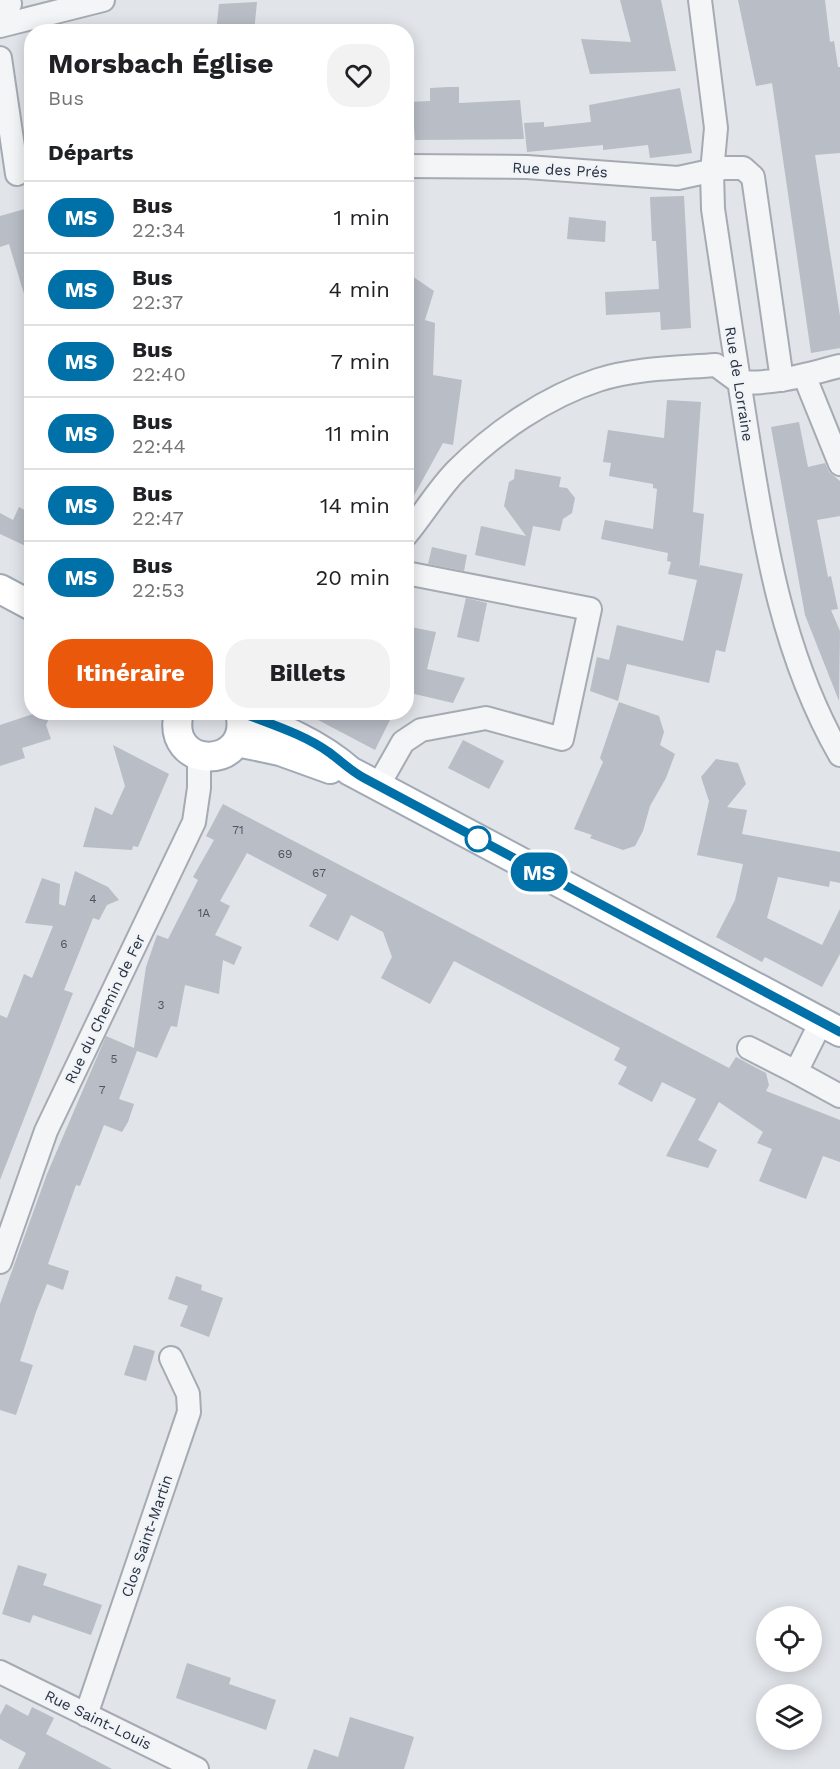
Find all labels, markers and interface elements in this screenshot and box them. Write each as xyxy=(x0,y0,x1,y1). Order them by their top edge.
button: heart xyxy=(327,44,390,107)
text: Morsbach Église xyxy=(48,47,273,80)
text: Bus xyxy=(48,86,84,110)
text: Départs xyxy=(48,140,134,165)
street label: Rue des Prés xyxy=(512,159,608,181)
text: Bus xyxy=(132,193,172,218)
text: MS xyxy=(65,205,97,230)
text: 1 min xyxy=(333,205,390,230)
text: 22:34 xyxy=(132,218,185,242)
text: Bus xyxy=(132,265,172,290)
text: MS xyxy=(65,277,97,302)
text: 4 min xyxy=(329,277,390,302)
text: 22:37 xyxy=(132,290,183,314)
street label: Rue de Lorraine xyxy=(721,325,757,443)
text: Bus xyxy=(132,337,172,362)
text: MS xyxy=(65,349,97,374)
text: 7 min xyxy=(330,349,390,374)
text: 22:40 xyxy=(132,362,186,386)
text: Bus xyxy=(132,409,172,434)
text: MS xyxy=(65,421,97,446)
text: 11 min xyxy=(325,421,390,446)
text: 22:44 xyxy=(132,434,186,458)
text: Bus xyxy=(132,481,172,506)
text: MS xyxy=(65,493,97,518)
text: 14 min xyxy=(320,493,390,518)
text: 22:47 xyxy=(132,506,184,530)
text: Bus xyxy=(132,553,172,578)
text: MS xyxy=(65,565,97,590)
text: 20 min xyxy=(316,565,390,590)
text: 22:53 xyxy=(132,578,185,602)
button: Itinéraire xyxy=(48,639,213,708)
button: Billets xyxy=(225,639,390,708)
house number: 71 xyxy=(232,823,244,837)
unlabelled marker xyxy=(465,826,491,852)
house number: 69 xyxy=(278,847,292,861)
line badge: MS xyxy=(512,852,566,892)
text: MS xyxy=(523,860,555,885)
house number: 67 xyxy=(312,866,326,880)
house number: 4 xyxy=(89,892,97,906)
house number: 1A xyxy=(198,906,210,920)
street label: Rue du Chemin de Fer xyxy=(61,931,149,1087)
house number: 6 xyxy=(60,937,68,951)
house number: 3 xyxy=(158,998,165,1012)
house number: 5 xyxy=(111,1052,118,1066)
house number: 7 xyxy=(99,1083,106,1097)
street label: Clos Saint-Martin xyxy=(118,1472,176,1600)
map controls xyxy=(756,1606,822,1750)
button: locate xyxy=(756,1606,822,1672)
button: layers xyxy=(756,1684,822,1750)
street label: Rue Saint-Louis xyxy=(42,1686,154,1754)

